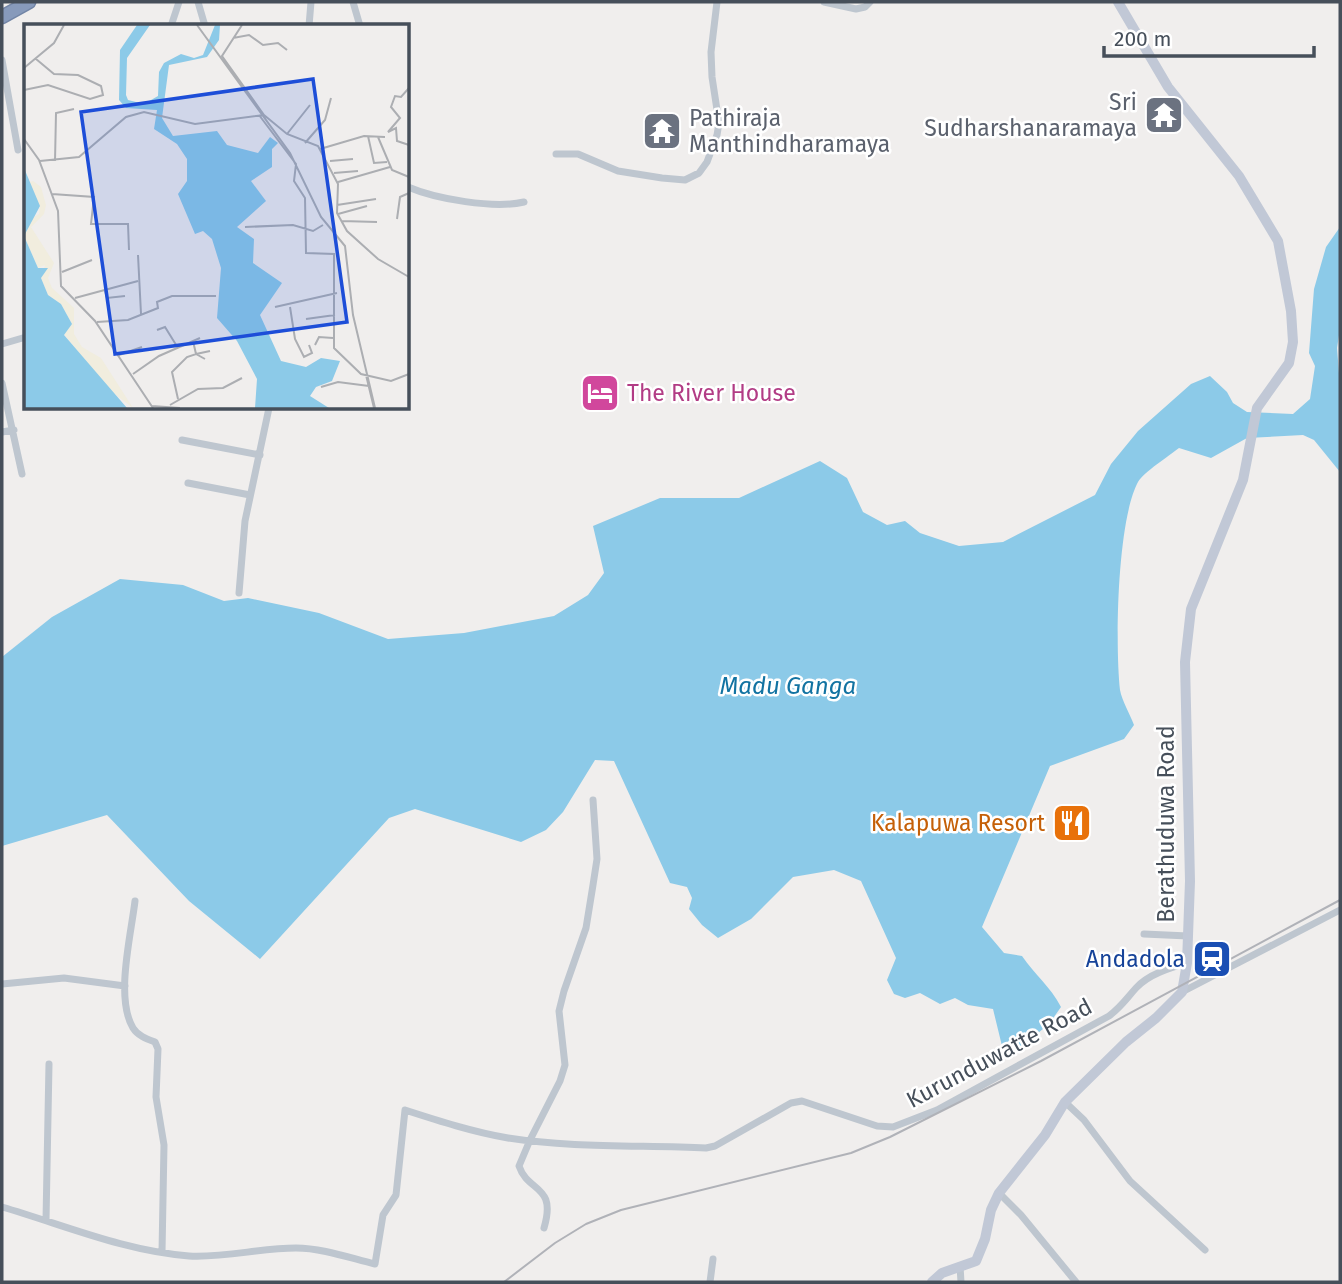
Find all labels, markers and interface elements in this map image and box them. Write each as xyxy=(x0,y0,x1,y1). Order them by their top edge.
scale bar xyxy=(1104,14,1314,58)
inset map xyxy=(24,24,410,410)
text: 200 m xyxy=(1114,26,1171,52)
place label: Sri Sudharshanaramaya xyxy=(924,88,1137,142)
temple icon: Sri Sudharshanaramaya xyxy=(1143,94,1185,136)
place label: Pathiraja Manthindharamaya xyxy=(689,104,890,158)
temple icon: Pathiraja Manthindharamaya xyxy=(641,110,683,152)
hotel icon: The River House xyxy=(579,372,621,414)
place label: The River House xyxy=(627,379,796,407)
water label: Madu Ganga xyxy=(720,672,856,700)
street label: Berathuduwa Road xyxy=(1152,725,1180,923)
restaurant icon: Kalapuwa Resort xyxy=(1051,802,1093,844)
place label: Kalapuwa Resort xyxy=(871,809,1046,837)
station icon: Andadola xyxy=(1191,938,1233,980)
place label: Andadola xyxy=(1086,945,1185,973)
street label: Kurunduwatte Road xyxy=(901,992,1097,1114)

